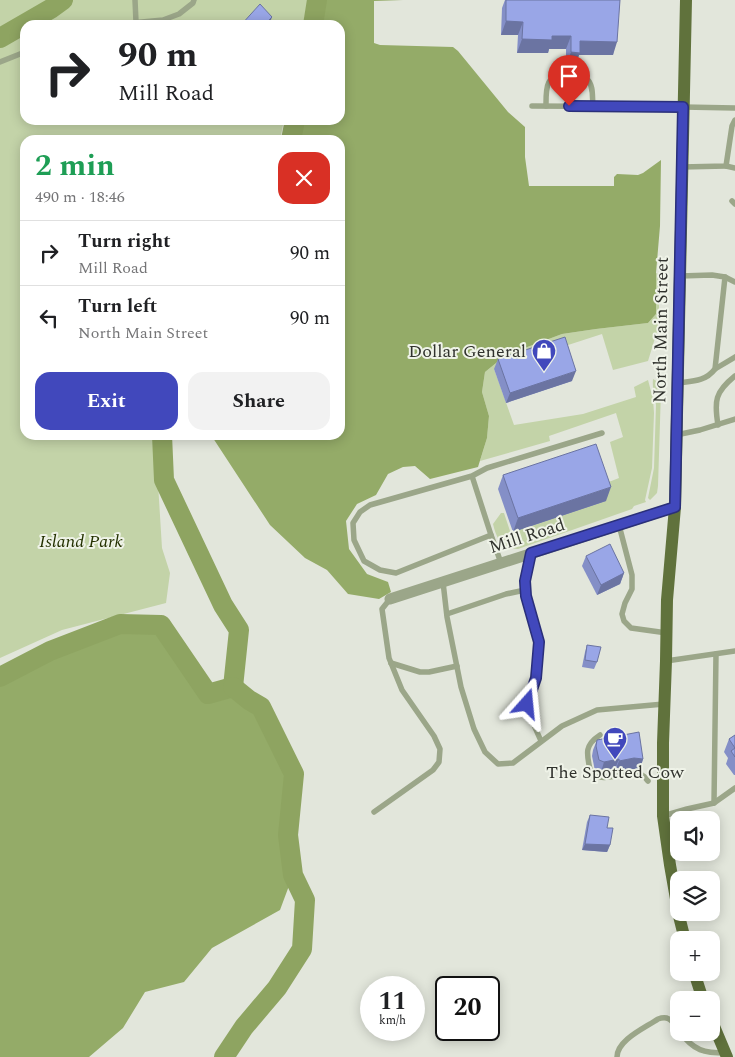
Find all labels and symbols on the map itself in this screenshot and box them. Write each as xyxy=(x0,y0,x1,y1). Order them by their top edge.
pin xyxy=(548,55,590,106)
street label: North Main Street xyxy=(646,257,676,403)
place label: Dollar General xyxy=(408,338,526,365)
shop icon: Dollar General xyxy=(531,338,557,372)
street label: Mill Road xyxy=(485,511,569,561)
park label: Island Park xyxy=(39,528,123,555)
position arrow xyxy=(500,677,552,729)
cafe icon: The Spotted Cow xyxy=(602,726,628,760)
place label: The Spotted Cow xyxy=(546,759,684,786)
speed limit sign: 20 xyxy=(435,976,500,1041)

